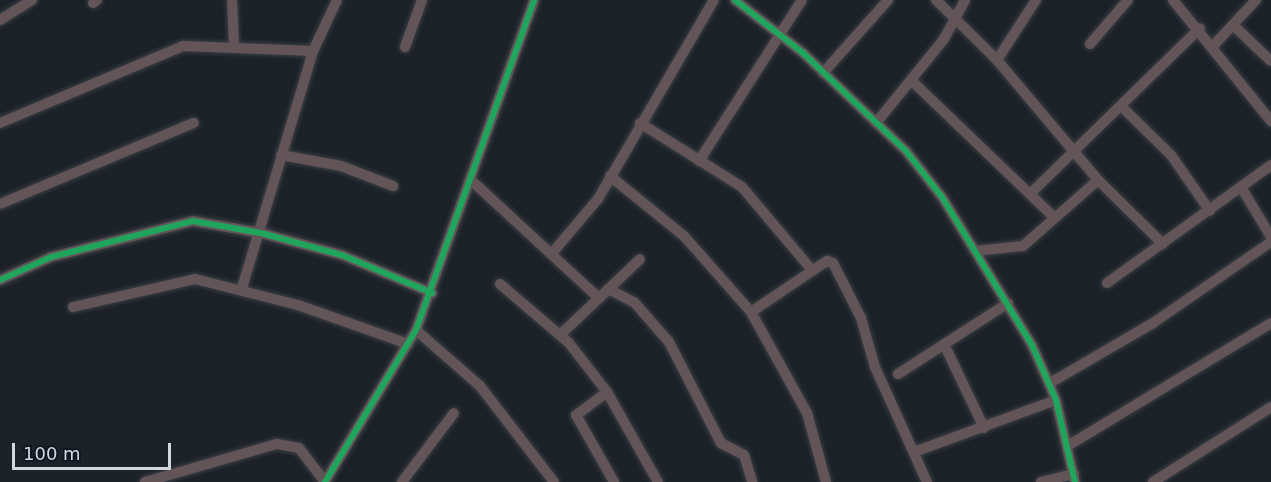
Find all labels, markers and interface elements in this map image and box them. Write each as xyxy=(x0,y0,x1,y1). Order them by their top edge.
scale bar xyxy=(15,431,174,469)
text: 100 m xyxy=(23,443,81,464)

